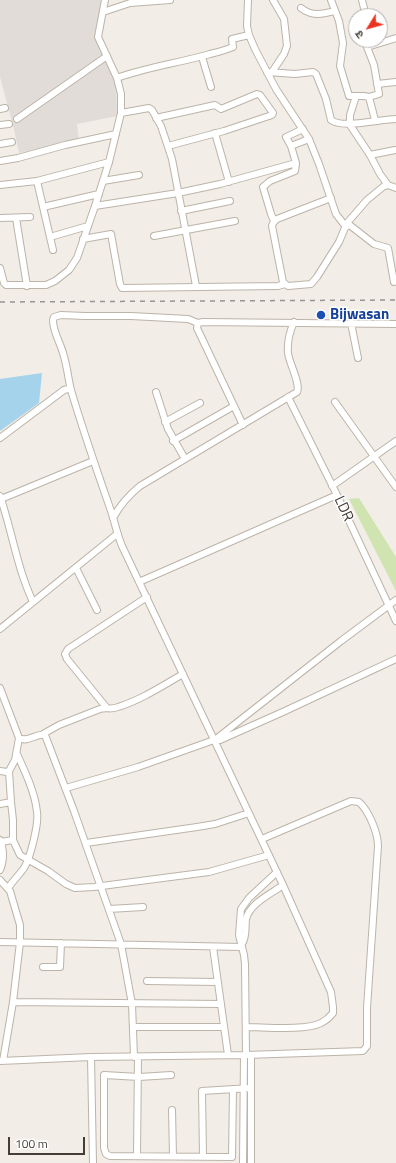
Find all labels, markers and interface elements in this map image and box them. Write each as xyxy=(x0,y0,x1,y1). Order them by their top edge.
north arrow xyxy=(348,8,388,48)
text: उ xyxy=(351,27,368,42)
place label: Bijwasan xyxy=(330,306,389,324)
marker: Bijwasan xyxy=(315,309,327,321)
street label: LDR xyxy=(329,493,357,525)
scale bar xyxy=(10,1129,87,1155)
text: 100 m xyxy=(15,1134,48,1153)

